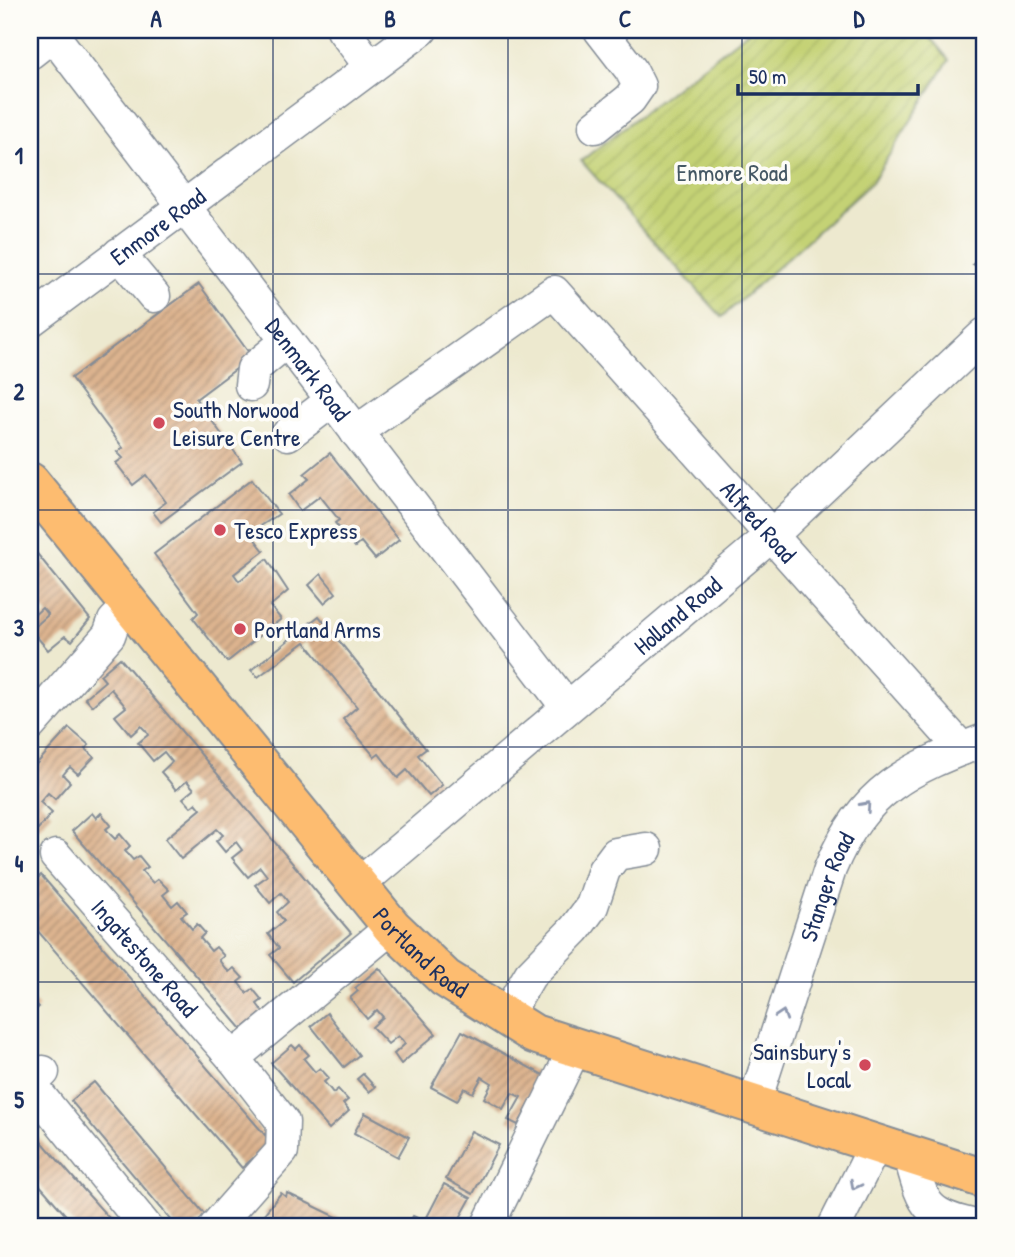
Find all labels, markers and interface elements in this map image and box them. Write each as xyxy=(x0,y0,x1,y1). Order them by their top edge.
text: A xyxy=(150,3,162,34)
text: B xyxy=(384,3,396,34)
text: C xyxy=(619,3,631,34)
text: D xyxy=(854,3,866,34)
scale bar xyxy=(738,52,919,96)
text: 50 m xyxy=(749,62,786,91)
text: 1 xyxy=(15,140,23,171)
park label: Enmore Road xyxy=(676,156,788,188)
street label: Enmore Road xyxy=(103,180,212,272)
street label: Denmark Road xyxy=(259,311,358,427)
text: 2 xyxy=(14,376,25,407)
place label: South Norwood Leisure Centre xyxy=(173,393,301,453)
marker: South Norwood Leisure Centre xyxy=(151,415,167,431)
street label: Alfred Road xyxy=(714,473,804,569)
place label: Tesco Express xyxy=(234,514,357,546)
marker: Tesco Express xyxy=(212,522,228,538)
street label: Holland Road xyxy=(627,569,728,662)
text: 3 xyxy=(14,612,24,643)
place label: Portland Arms xyxy=(254,613,381,645)
marker: Portland Arms xyxy=(232,621,248,637)
one-way arrow xyxy=(858,801,871,814)
street label: Stanger Road xyxy=(792,826,861,945)
text: 4 xyxy=(15,848,24,879)
street label: Ingatestone Road xyxy=(85,892,205,1023)
street label: Portland Road xyxy=(366,900,474,1005)
one-way arrow xyxy=(774,1010,788,1022)
place label: Sainsbury's Local xyxy=(753,1035,852,1095)
marker: Sainsbury's Local xyxy=(857,1057,873,1073)
text: 5 xyxy=(14,1084,24,1115)
one-way arrow xyxy=(850,1178,864,1190)

